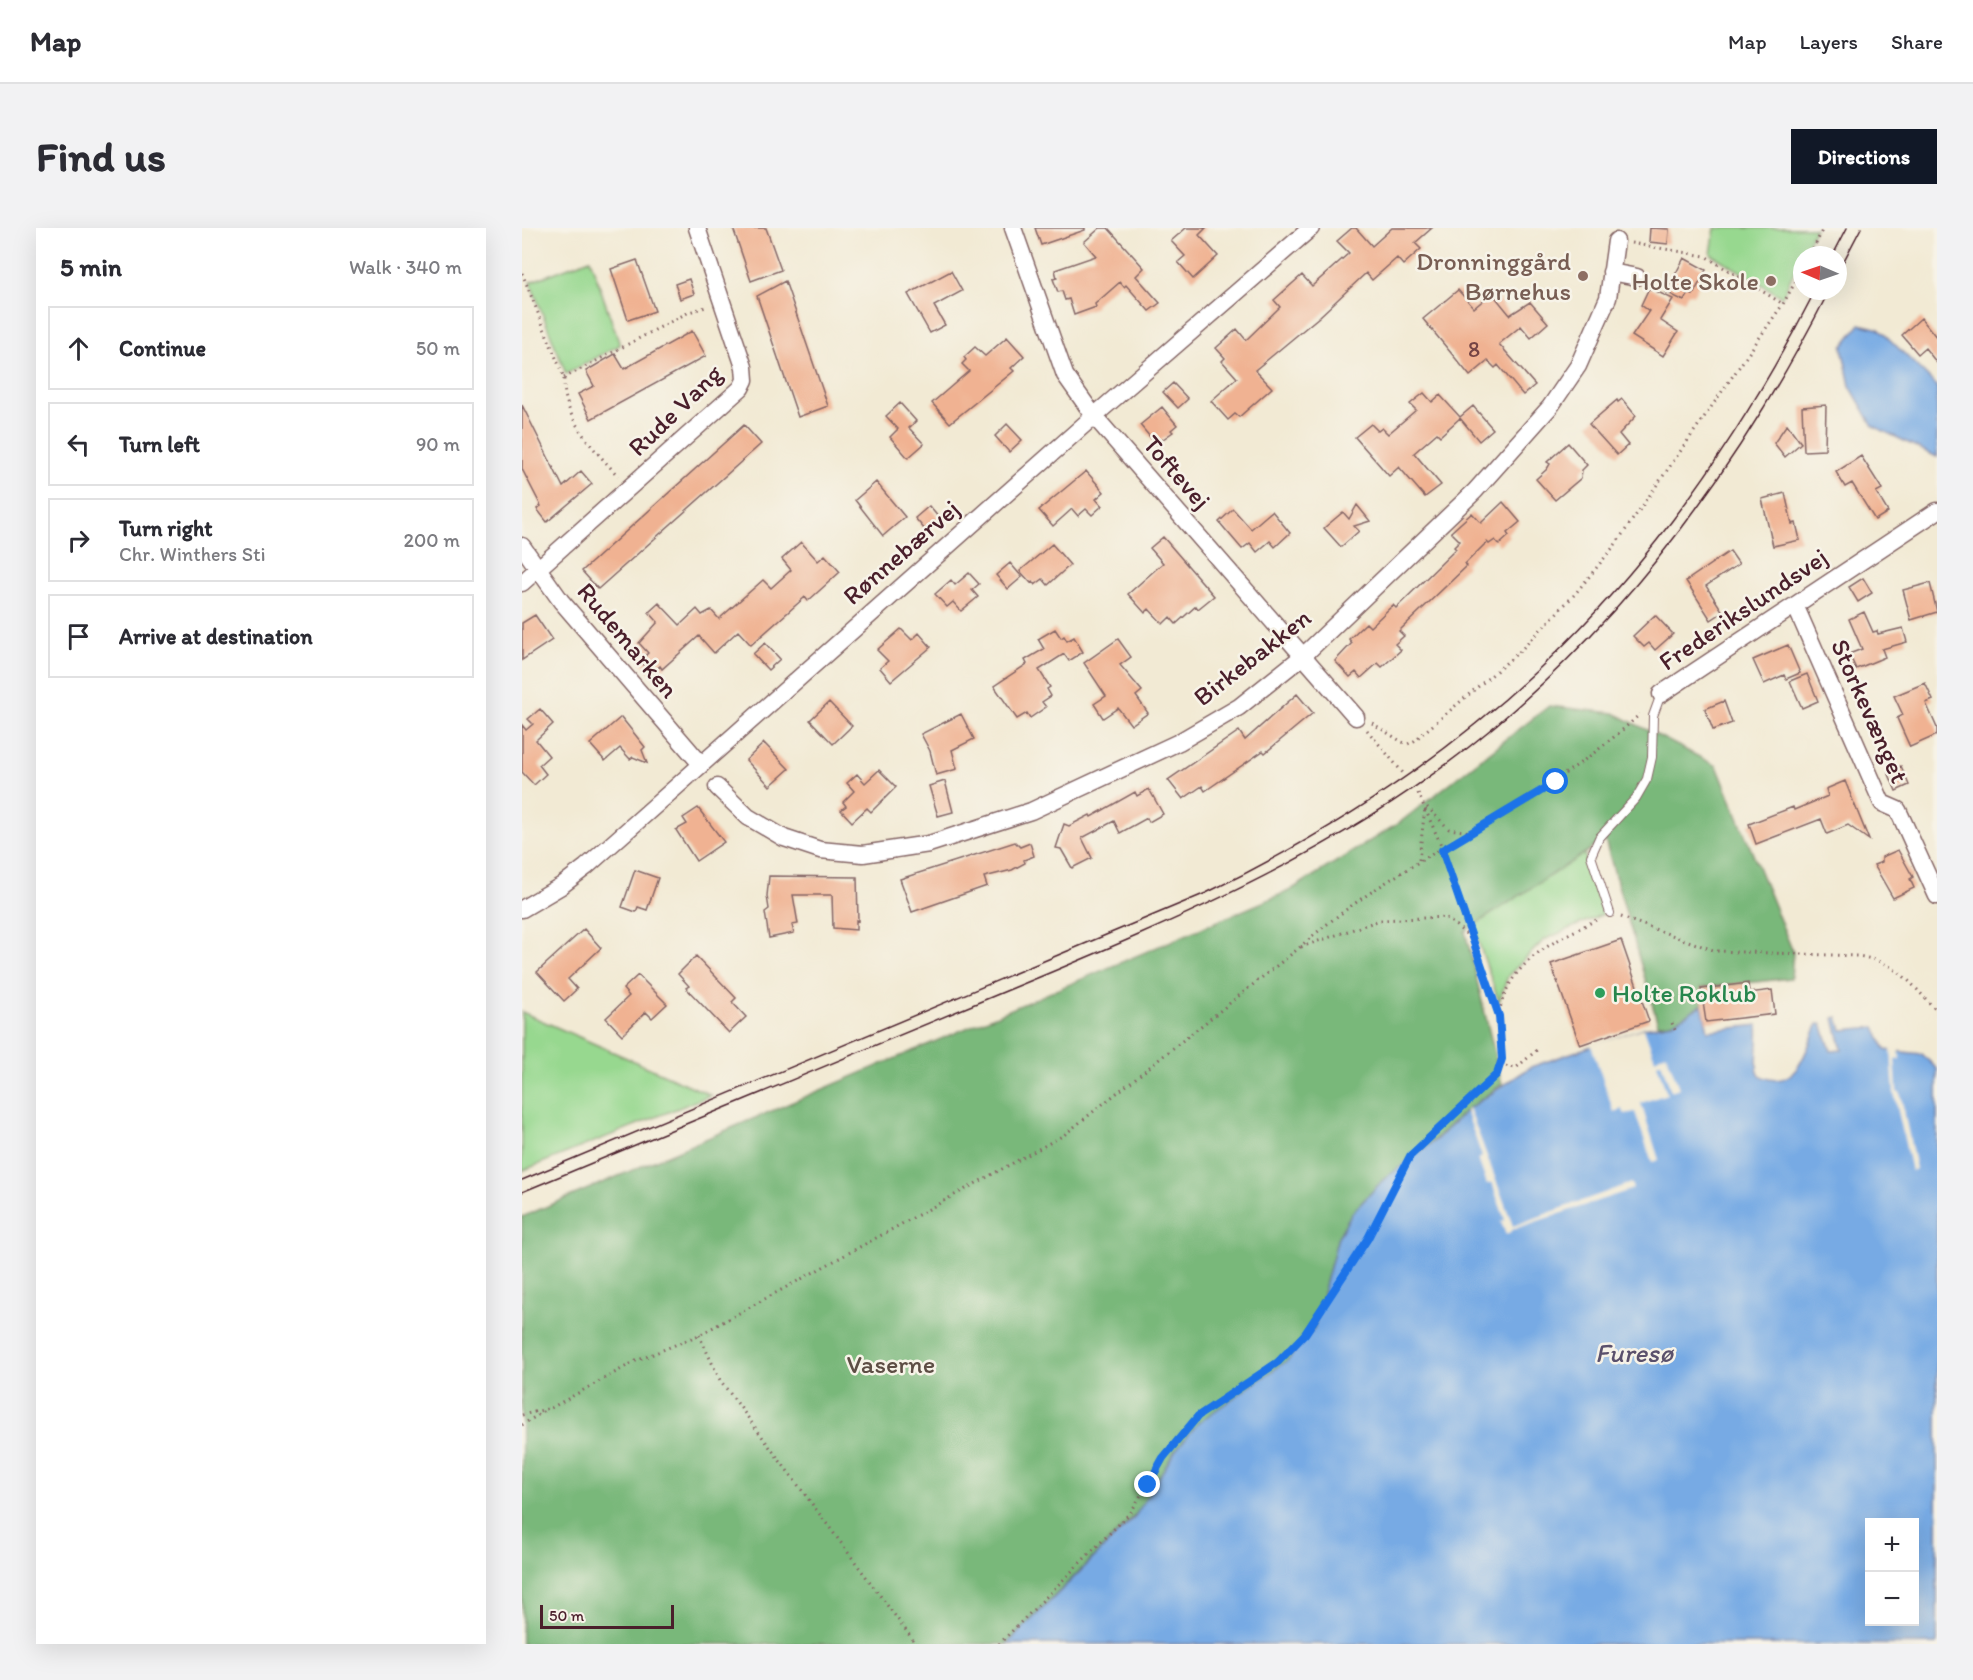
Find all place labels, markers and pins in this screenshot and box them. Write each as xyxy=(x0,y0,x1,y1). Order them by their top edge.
place label: Dronninggård Børnehus xyxy=(1416,245,1571,307)
place label: Holte Skole xyxy=(1631,265,1759,297)
marker: Dronninggård Børnehus xyxy=(1576,269,1590,283)
marker: Holte Skole xyxy=(1764,274,1778,288)
place label: Holte Roklub xyxy=(1612,977,1757,1009)
marker: Holte Roklub xyxy=(1593,986,1607,1000)

